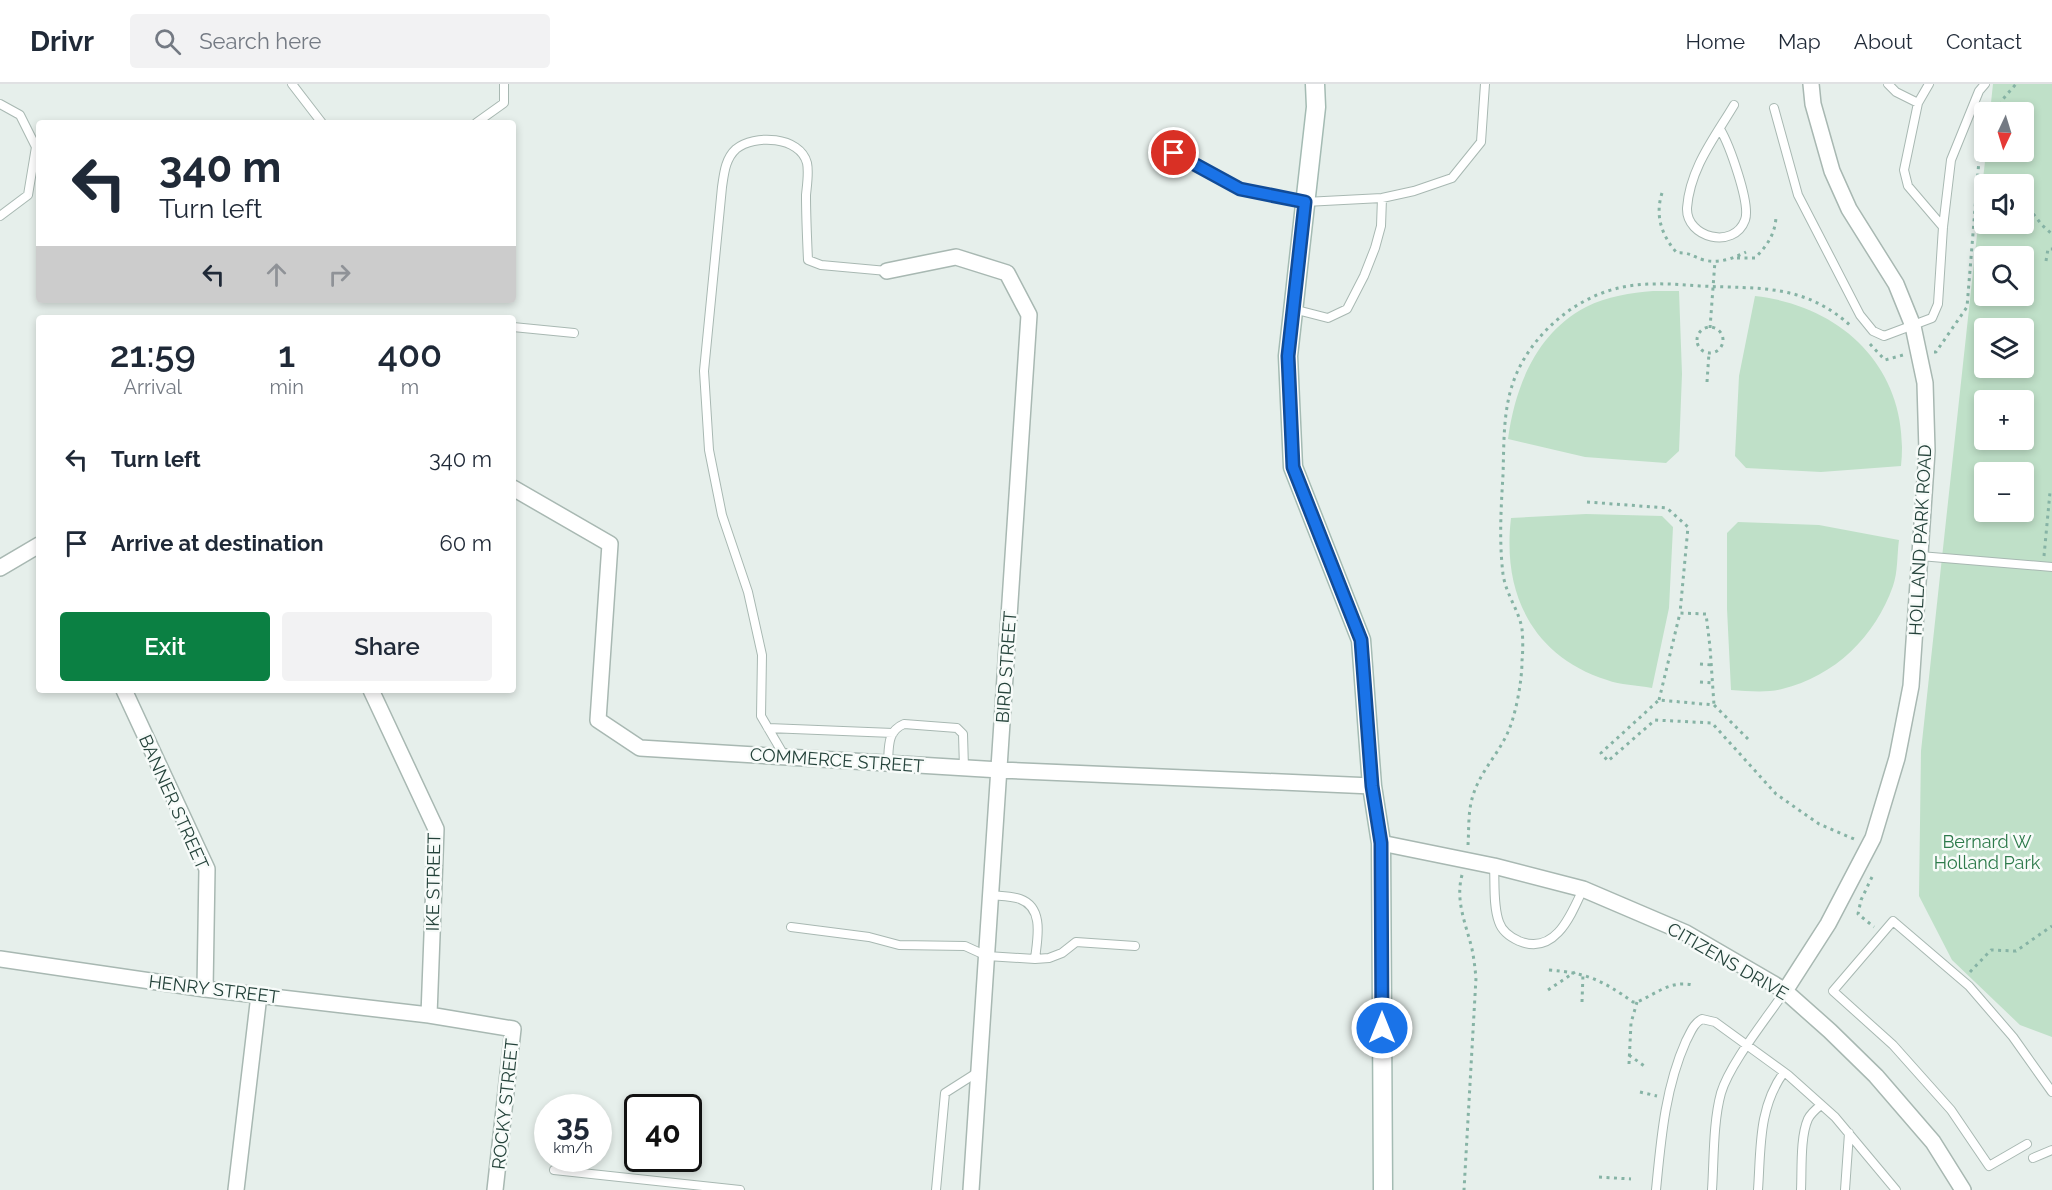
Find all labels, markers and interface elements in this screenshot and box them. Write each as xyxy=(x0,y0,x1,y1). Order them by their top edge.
search box xyxy=(130,14,550,68)
text: Drivr xyxy=(30,25,94,58)
icon: search xyxy=(151,25,184,58)
text: Search here xyxy=(199,28,321,54)
text: Home xyxy=(1686,29,1745,54)
text: Map xyxy=(1778,29,1821,54)
text: About xyxy=(1854,29,1913,54)
text: Contact xyxy=(1946,29,2022,54)
north arrow xyxy=(1974,102,2034,162)
map controls xyxy=(1974,102,2034,522)
pin xyxy=(1148,127,1199,178)
icon: arrive xyxy=(1157,136,1190,169)
text: 340 m xyxy=(159,143,281,192)
icon: left xyxy=(60,144,138,222)
button: sound xyxy=(1974,174,2034,234)
text: Turn left xyxy=(159,193,262,224)
button: search xyxy=(1974,246,2034,306)
icon: left xyxy=(197,258,230,291)
icon: ahead xyxy=(260,258,293,291)
icon: right xyxy=(323,258,356,291)
button: layers xyxy=(1974,318,2034,378)
text: 21:59 xyxy=(110,333,196,375)
text: 1 xyxy=(278,333,295,375)
text: 400 xyxy=(378,333,442,375)
text: Arrival xyxy=(123,375,182,399)
text: min xyxy=(269,375,304,399)
text: m xyxy=(401,375,419,399)
button: + xyxy=(1974,390,2034,450)
icon: left xyxy=(60,443,93,476)
street label: HOLLAND PARK ROAD xyxy=(1905,444,1935,636)
text: Turn left xyxy=(111,446,201,472)
text: 340 m xyxy=(429,446,492,472)
button: − xyxy=(1974,462,2034,522)
icon: arrive xyxy=(60,527,93,560)
text: Arrive at destination xyxy=(111,530,324,556)
text: 60 m xyxy=(439,530,492,556)
street label: BIRD STREET xyxy=(992,610,1020,724)
button: Exit xyxy=(60,612,270,681)
button: Share xyxy=(282,612,492,681)
street label: BANNER STREET xyxy=(135,731,213,873)
street label: COMMERCE STREET xyxy=(749,743,925,777)
park label: Bernard W Holland Park xyxy=(1934,831,2041,873)
street label: IKE STREET xyxy=(422,833,444,931)
street label: CITIZENS DRIVE xyxy=(1664,918,1792,1004)
street label: HENRY STREET xyxy=(147,971,281,1007)
position arrow xyxy=(1350,996,1414,1060)
street label: ROCKY STREET xyxy=(488,1038,522,1170)
speed limit sign: 40 xyxy=(624,1094,702,1172)
text: 35 xyxy=(556,1108,590,1143)
text: km/h xyxy=(553,1139,593,1157)

